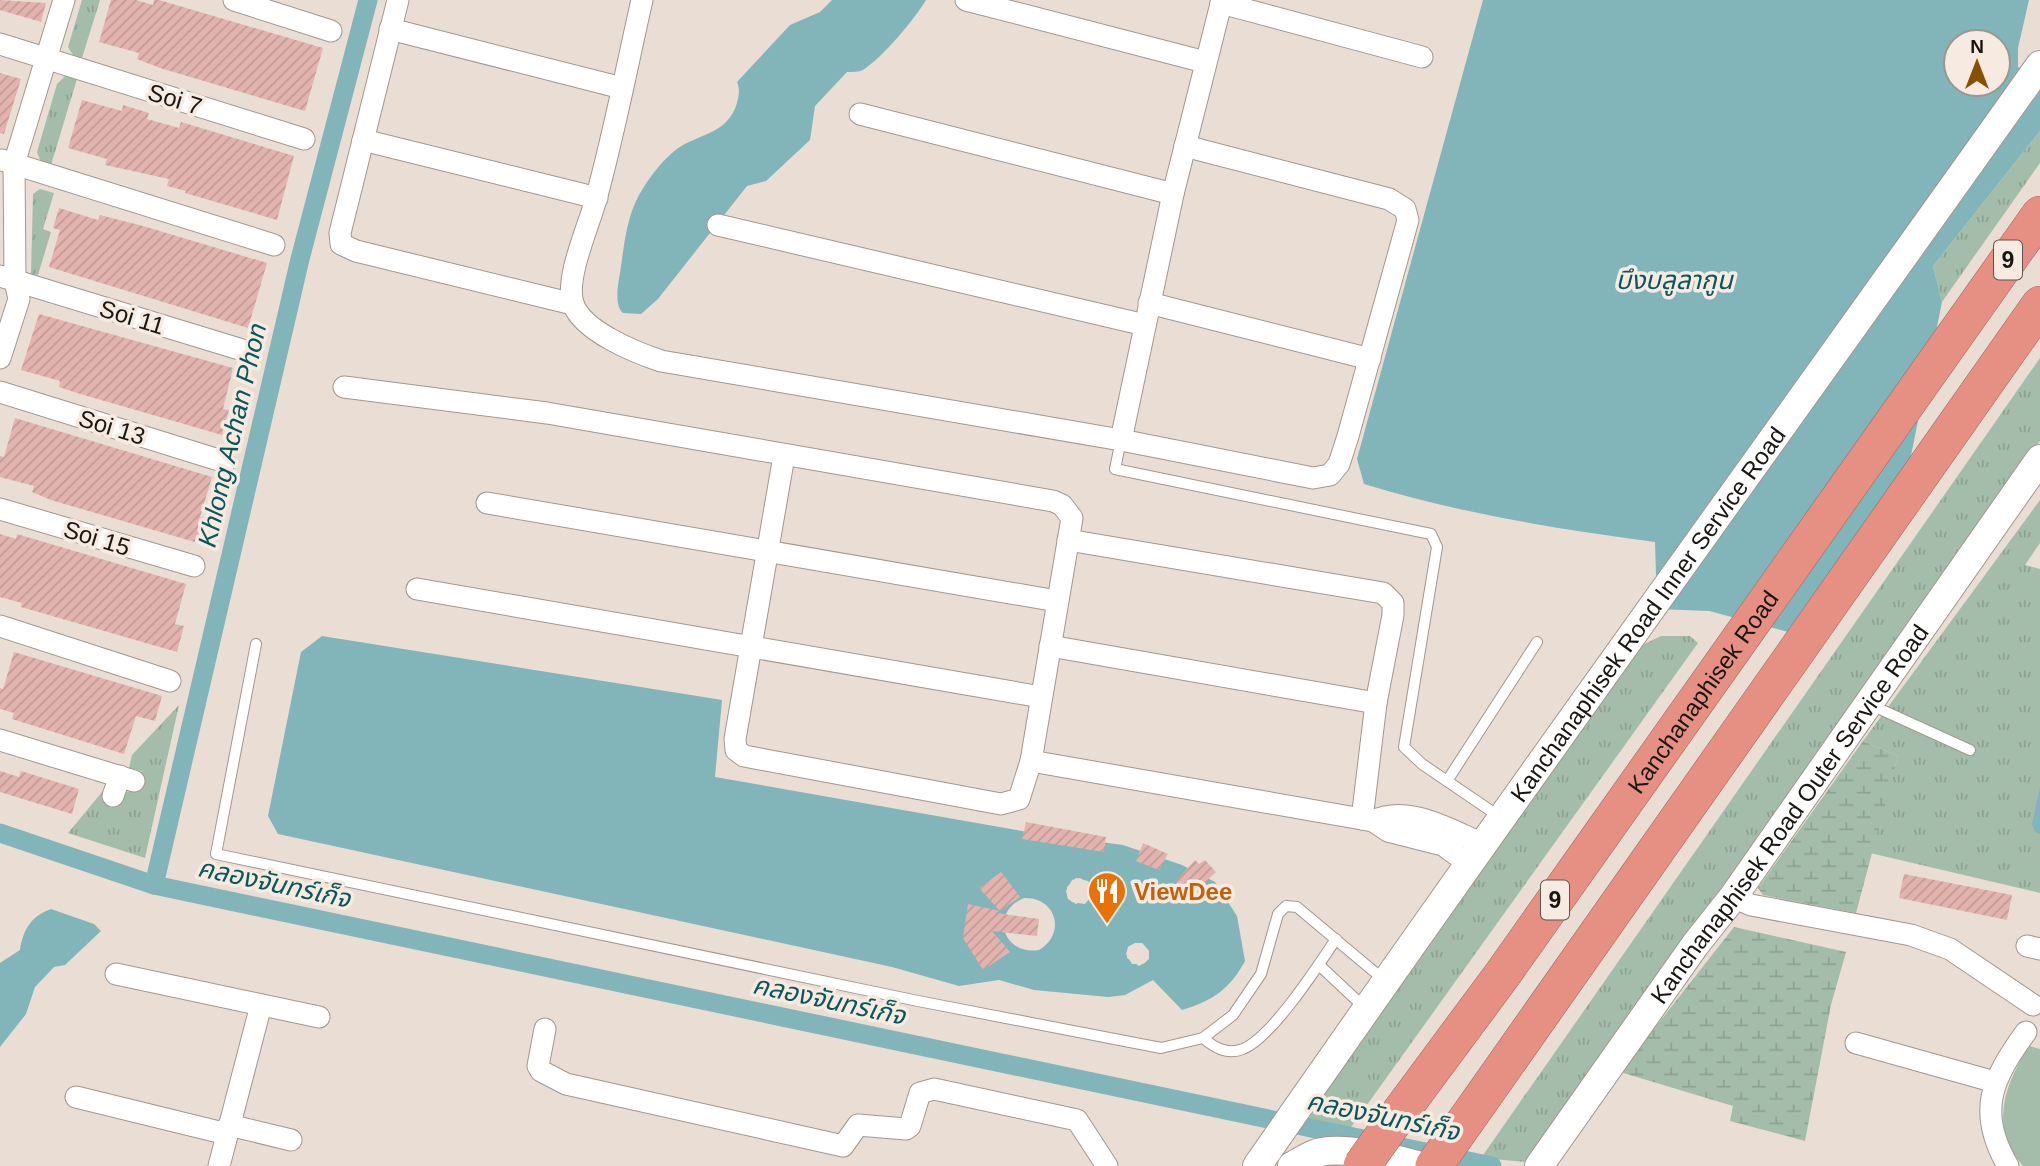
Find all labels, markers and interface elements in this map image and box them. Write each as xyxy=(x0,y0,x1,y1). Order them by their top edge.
north arrow xyxy=(1942,28,2012,98)
text: N xyxy=(1970,36,1984,57)
street label: Soi 7 xyxy=(145,78,205,120)
road number: 9 xyxy=(1994,241,2022,280)
water label: บึงบลูลากูน xyxy=(1615,265,1735,296)
street label: Soi 11 xyxy=(96,294,168,340)
water label: Khlong Achan Phon xyxy=(192,320,272,550)
street label: Soi 13 xyxy=(76,404,148,450)
street label: Kanchanaphisek Road Inner Service Road xyxy=(1503,423,1793,807)
street label: Soi 15 xyxy=(61,515,133,561)
street label: Kanchanaphisek Road xyxy=(1620,584,1782,798)
street label: Kanchanaphisek Road Outer Service Road xyxy=(1645,619,1933,1008)
water label: คลองจันทร์เก็จ xyxy=(195,852,354,914)
restaurant icon: ViewDee xyxy=(1086,870,1128,925)
place label: ViewDee xyxy=(1134,878,1232,905)
road number: 9 xyxy=(1541,880,1569,920)
water label: คลองจันทร์เก็จ xyxy=(750,969,909,1031)
water label: คลองจันทร์เก็จ xyxy=(1304,1085,1463,1147)

